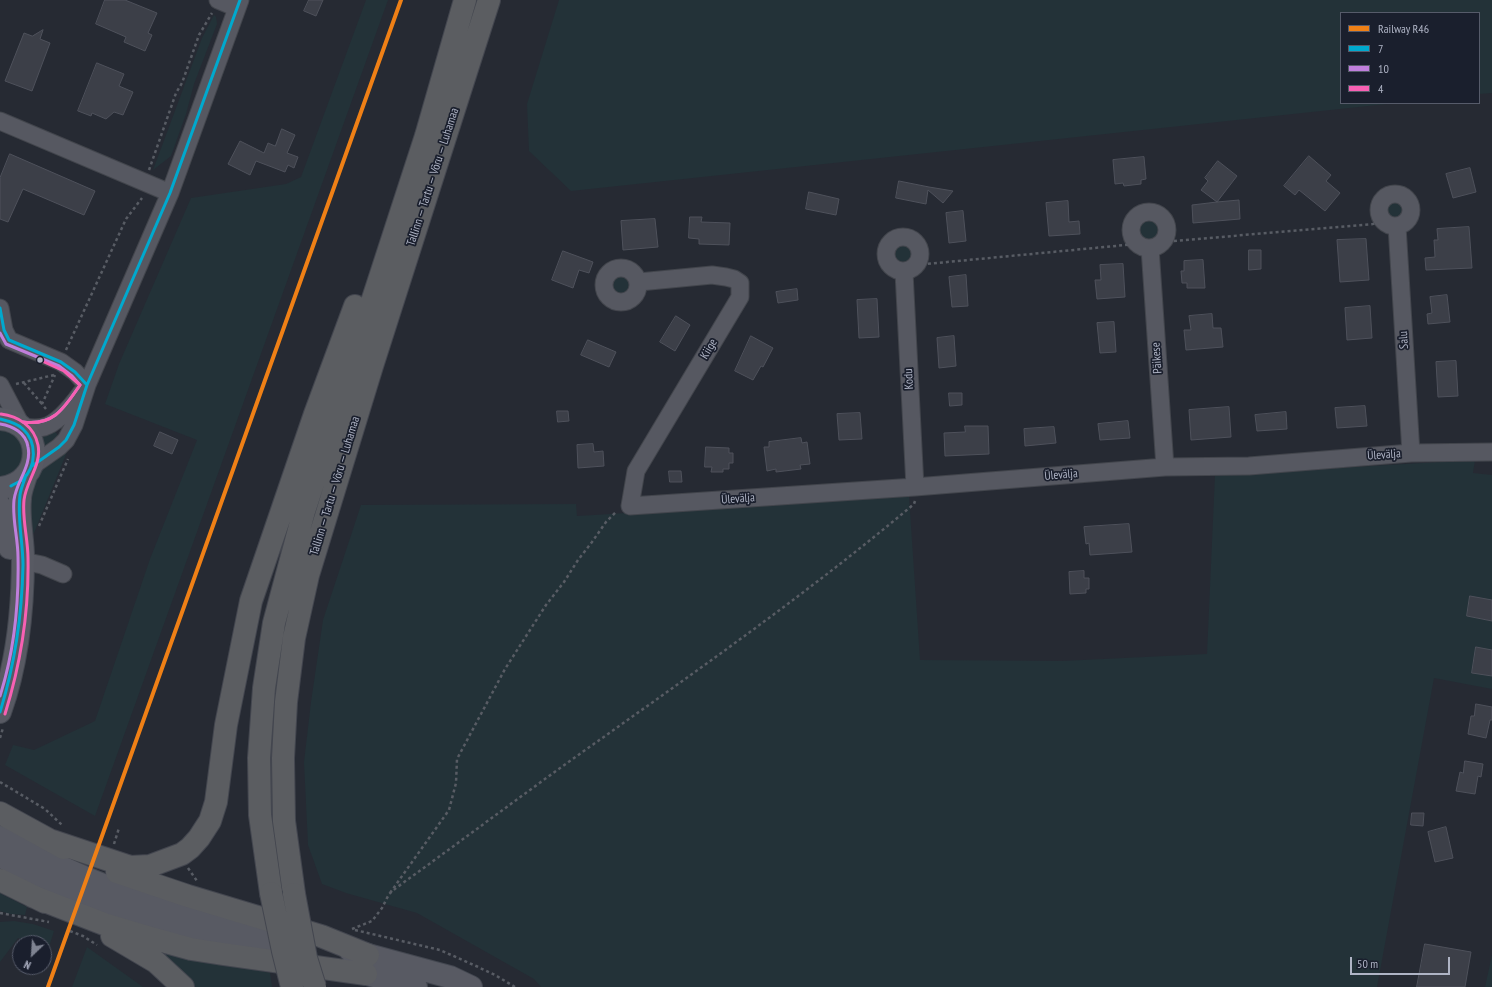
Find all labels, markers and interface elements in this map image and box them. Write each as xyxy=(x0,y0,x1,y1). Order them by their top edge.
legend xyxy=(1340,12,1480,104)
text: Railway R46 xyxy=(1378,21,1429,36)
text: 7 xyxy=(1378,41,1383,56)
text: 10 xyxy=(1378,61,1389,76)
text: 4 xyxy=(1378,81,1383,96)
street label: Tallinn — Tartu — Võru — Luhamaa xyxy=(404,106,462,248)
street label: Salu xyxy=(1396,331,1412,349)
street label: Kiige xyxy=(697,336,721,362)
street label: Päikese xyxy=(1149,342,1165,374)
unlabelled marker xyxy=(35,355,45,365)
street label: Kodu xyxy=(901,368,917,390)
street label: Tallinn — Tartu — Võru — Luhamaa xyxy=(307,415,363,557)
street label: Ülevälja xyxy=(1367,447,1401,463)
street label: Ülevälja xyxy=(1044,466,1078,484)
street label: Ülevälja xyxy=(721,491,755,507)
north arrow xyxy=(12,935,52,975)
scale bar xyxy=(1352,949,1452,975)
text: 50 m xyxy=(1357,956,1378,971)
text: N xyxy=(22,957,33,973)

